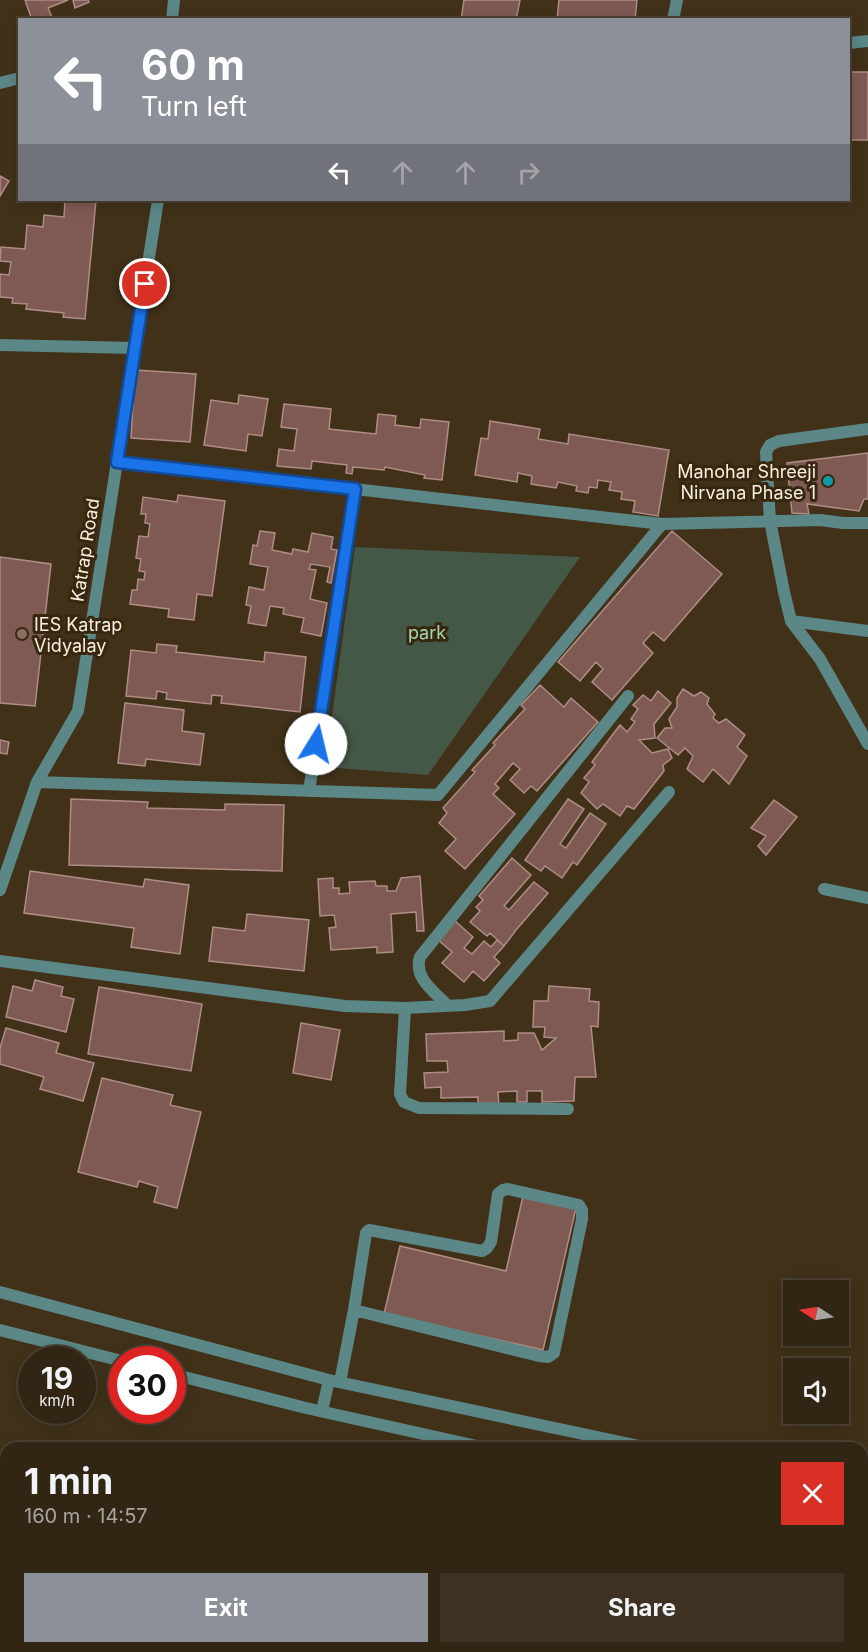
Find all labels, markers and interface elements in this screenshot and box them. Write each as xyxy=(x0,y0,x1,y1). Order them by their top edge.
text: 60 m xyxy=(141,39,245,90)
icon: left xyxy=(42,42,120,120)
text: Turn left xyxy=(141,90,247,123)
icon: left xyxy=(323,156,356,189)
icon: ahead xyxy=(386,156,419,189)
icon: ahead xyxy=(449,156,482,189)
icon: right xyxy=(512,156,545,189)
pin xyxy=(119,258,170,309)
icon: arrive xyxy=(128,267,161,300)
place label: Manohar Shreeji Nirvana Phase 1 xyxy=(677,461,816,503)
marker: Manohar Shreeji Nirvana Phase 1 xyxy=(821,474,835,488)
street label: Katrap Road xyxy=(66,497,104,603)
place label: IES Katrap Vidyalay xyxy=(34,614,122,656)
park label: park xyxy=(408,622,446,643)
marker: IES Katrap Vidyalay xyxy=(15,627,29,641)
position arrow xyxy=(284,712,348,776)
north arrow xyxy=(783,1280,849,1346)
map controls xyxy=(783,1280,849,1424)
speed limit sign: 30 xyxy=(108,1346,186,1424)
button: sound xyxy=(783,1358,849,1424)
text: 19 xyxy=(41,1360,73,1396)
text: km/h xyxy=(39,1391,75,1410)
text: 1 min xyxy=(24,1459,113,1503)
button: close xyxy=(781,1462,844,1525)
text: 160 m · 14:57 xyxy=(24,1504,148,1528)
button: Exit xyxy=(24,1573,428,1642)
button: Share xyxy=(440,1573,844,1642)

